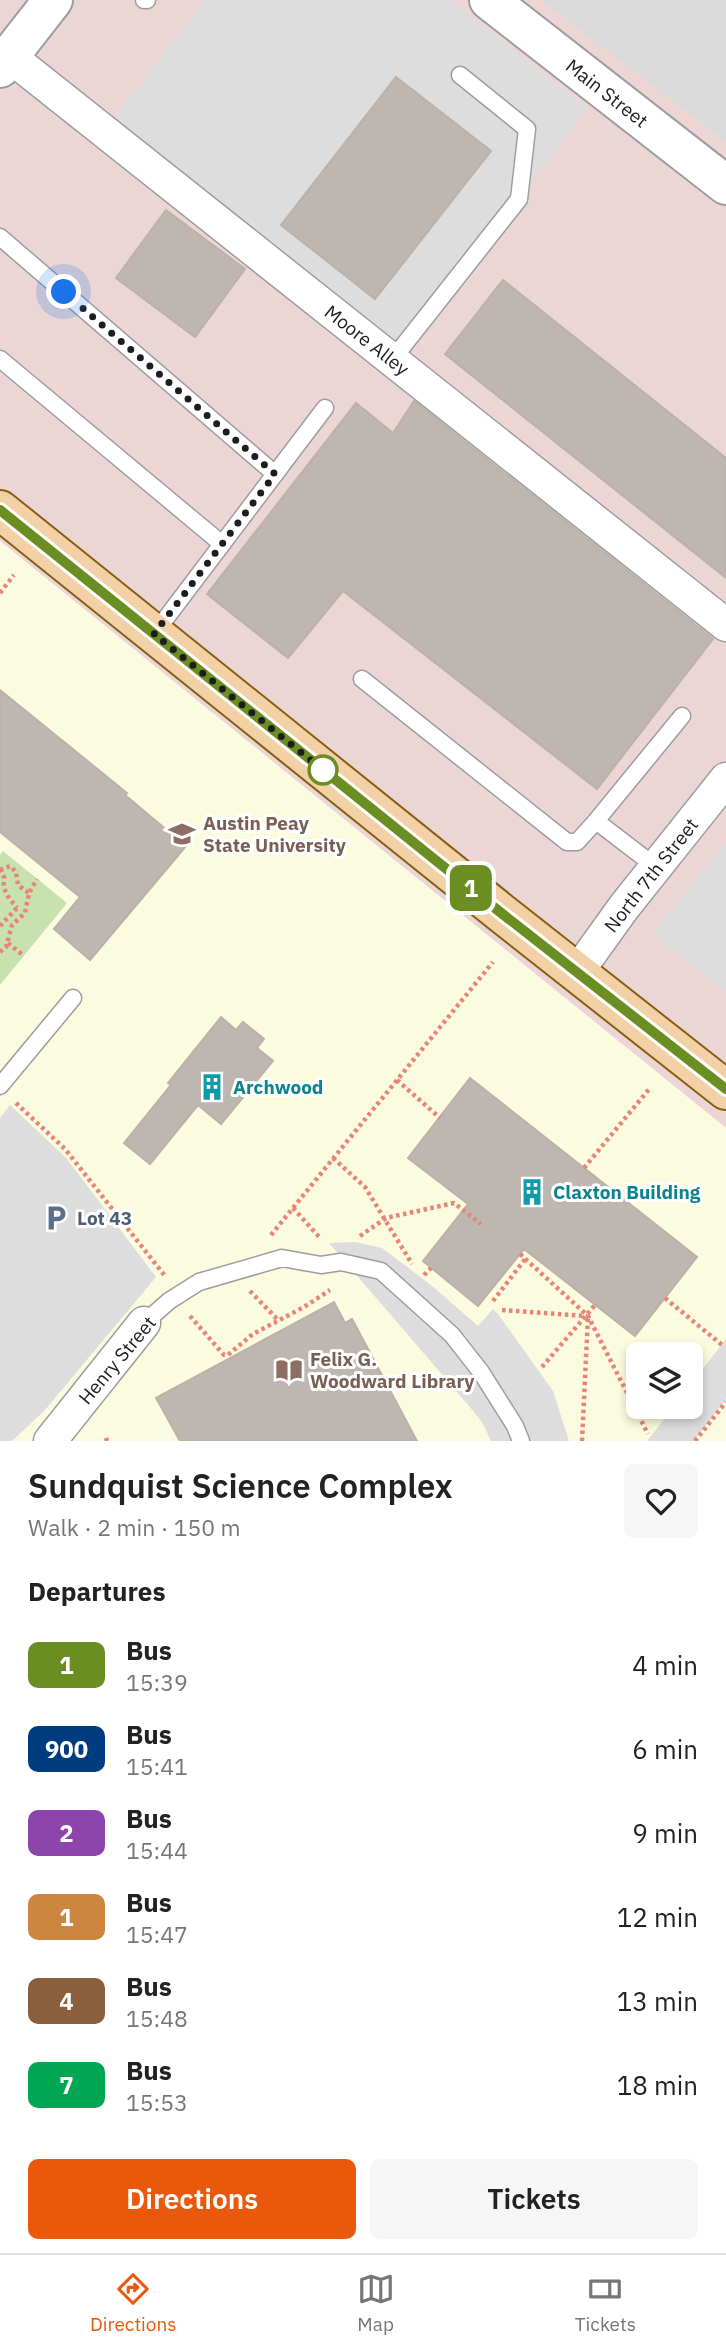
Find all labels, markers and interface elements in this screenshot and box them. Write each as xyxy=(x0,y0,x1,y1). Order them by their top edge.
street label: Main Street xyxy=(561,53,653,133)
your location xyxy=(46,274,81,309)
street label: Moore Alley xyxy=(320,300,414,381)
unlabelled marker xyxy=(308,755,338,785)
place label: Austin Peay State University xyxy=(203,811,347,857)
street label: North 7th Street xyxy=(599,813,703,937)
school or university icon: Austin Peay State University xyxy=(167,819,197,849)
line badge: 1 xyxy=(448,865,494,911)
text: 1 xyxy=(464,872,478,904)
building icon: Archwood xyxy=(197,1072,227,1102)
place label: Archwood xyxy=(233,1075,323,1099)
building icon: Claxton Building xyxy=(517,1177,547,1207)
place label: Claxton Building xyxy=(553,1180,701,1204)
parking icon: Lot 43 xyxy=(41,1203,71,1233)
place label: Lot 43 xyxy=(77,1206,132,1230)
street label: Henry Street xyxy=(73,1311,161,1409)
map controls xyxy=(626,1342,703,1419)
button: layers xyxy=(626,1342,703,1419)
place label: Felix G. Woodward Library xyxy=(310,1347,475,1393)
library icon: Felix G. Woodward Library xyxy=(274,1355,304,1385)
text: Sundquist Science Complex xyxy=(28,1464,453,1507)
button: heart xyxy=(624,1464,698,1538)
text: Walk · 2 min · 150 m xyxy=(28,1512,241,1542)
text: Departures xyxy=(28,1574,166,1608)
text: Bus xyxy=(126,1633,172,1667)
text: 4 min xyxy=(632,1648,698,1682)
text: 1 xyxy=(59,1649,74,1681)
text: 15:39 xyxy=(126,1667,188,1697)
text: Bus xyxy=(126,1717,172,1751)
text: 6 min xyxy=(632,1732,698,1766)
text: 900 xyxy=(45,1733,88,1765)
text: 15:41 xyxy=(126,1751,188,1781)
text: Bus xyxy=(126,1801,172,1835)
text: 9 min xyxy=(632,1816,698,1850)
text: 2 xyxy=(59,1817,74,1849)
text: 15:44 xyxy=(126,1835,188,1865)
text: Bus xyxy=(126,1885,172,1919)
text: 12 min xyxy=(617,1900,698,1934)
text: 1 xyxy=(59,1901,74,1933)
text: 15:47 xyxy=(126,1919,188,1949)
text: Bus xyxy=(126,1969,172,2003)
text: 13 min xyxy=(617,1984,698,2018)
text: 4 xyxy=(59,1985,74,2017)
text: 15:48 xyxy=(126,2003,188,2033)
text: Bus xyxy=(126,2053,172,2087)
text: 18 min xyxy=(617,2068,698,2102)
text: 7 xyxy=(59,2069,74,2101)
text: 15:53 xyxy=(126,2087,188,2117)
button: Directions xyxy=(28,2159,356,2239)
button: Tickets xyxy=(370,2159,698,2239)
tab: Directions xyxy=(90,2270,177,2336)
tab: Map xyxy=(357,2270,395,2336)
tab: Tickets xyxy=(575,2270,636,2336)

